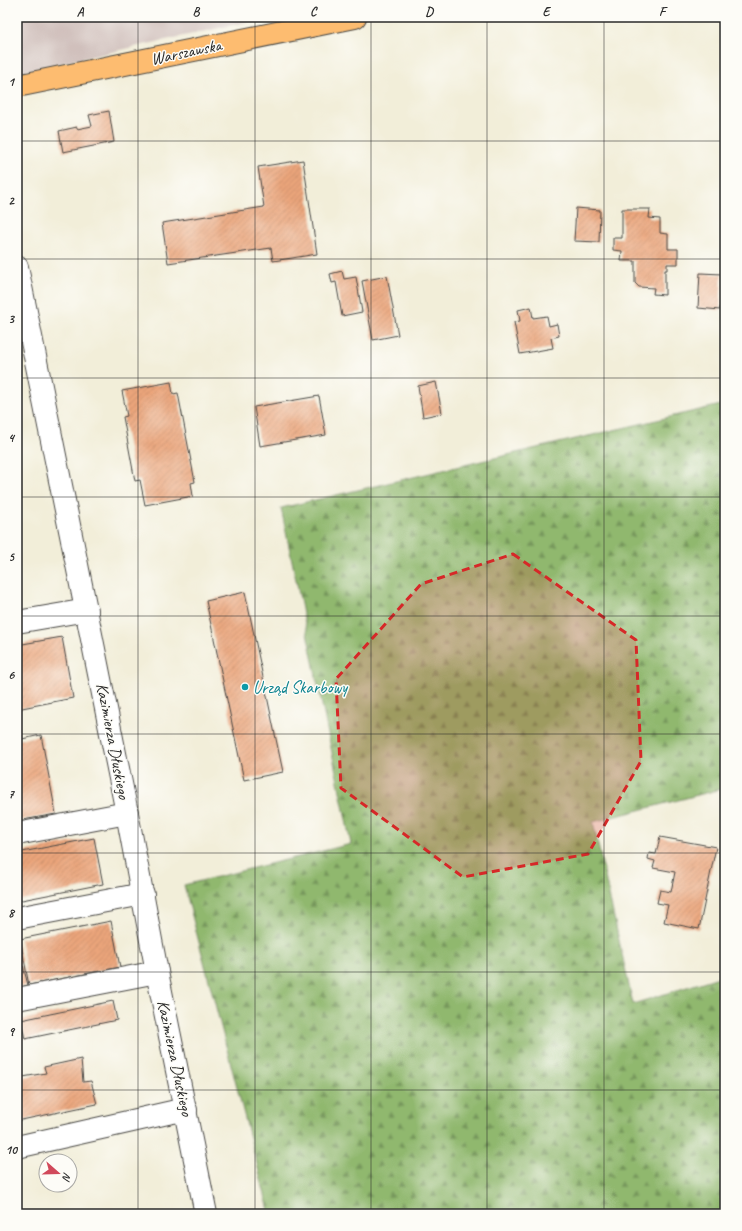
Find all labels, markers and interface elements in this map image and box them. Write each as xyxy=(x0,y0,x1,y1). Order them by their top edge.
text: A xyxy=(77,4,85,20)
text: B xyxy=(193,4,201,20)
text: C xyxy=(310,4,318,20)
text: D xyxy=(425,4,434,20)
text: E xyxy=(543,4,552,20)
text: F xyxy=(659,4,668,20)
street label: Warszawska xyxy=(149,34,225,70)
text: 1 xyxy=(8,74,16,90)
text: 2 xyxy=(8,193,15,209)
text: 3 xyxy=(8,311,15,327)
text: 4 xyxy=(8,430,16,446)
text: 5 xyxy=(8,549,15,565)
text: 6 xyxy=(8,667,15,683)
place label: Urząd Skarbowy xyxy=(253,677,348,698)
street label: Kazimierza Dłuskiego xyxy=(91,681,135,802)
marker: Urząd Skarbowy xyxy=(240,682,250,692)
text: 7 xyxy=(8,786,15,802)
text: 8 xyxy=(8,905,16,921)
street label: Kazimierza Dłuskiego xyxy=(152,998,198,1119)
text: 9 xyxy=(8,1024,15,1040)
text: 10 xyxy=(5,1142,18,1158)
north arrow xyxy=(38,1153,78,1193)
text: N xyxy=(59,1171,75,1184)

